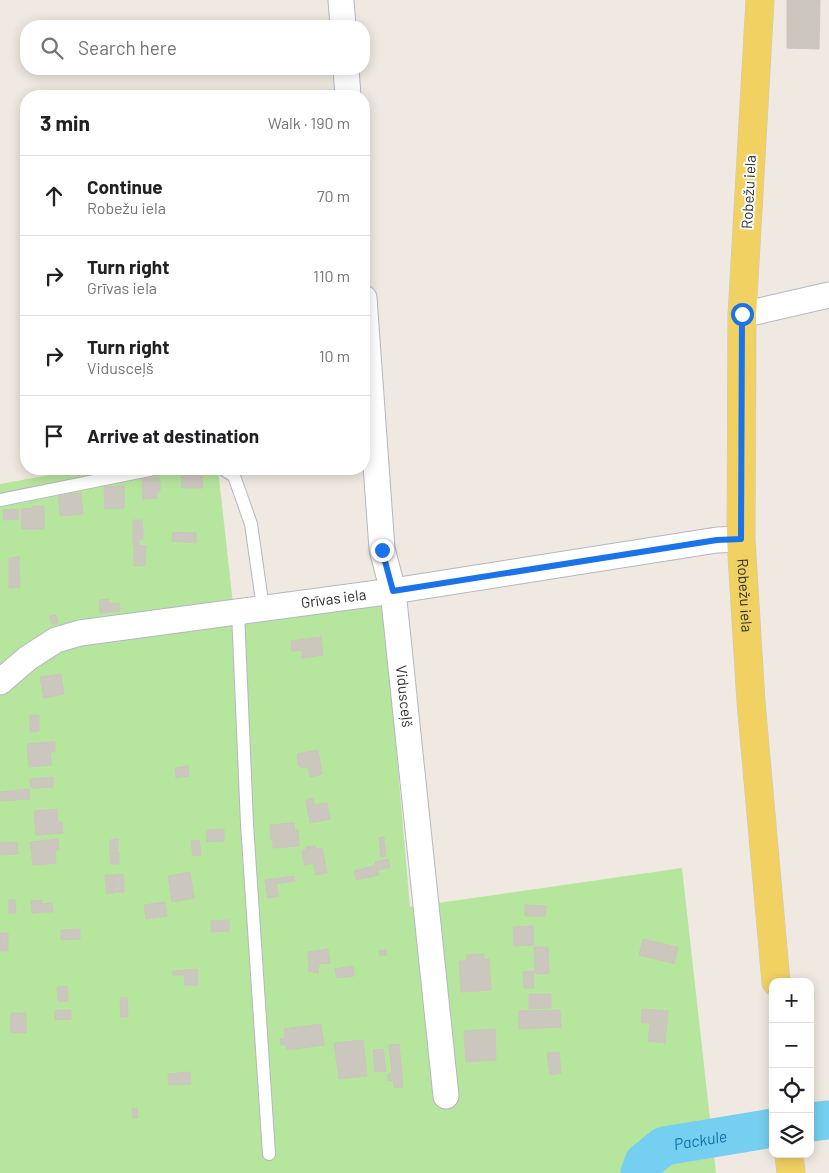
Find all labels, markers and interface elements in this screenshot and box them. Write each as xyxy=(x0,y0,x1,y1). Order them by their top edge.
search box xyxy=(20,20,370,75)
icon: search xyxy=(38,34,66,62)
text: Search here xyxy=(78,36,177,59)
text: 3 min xyxy=(40,110,90,135)
text: Walk · 190 m xyxy=(268,113,350,132)
street label: Robežu iela xyxy=(737,155,759,229)
text: Continue xyxy=(87,175,163,198)
icon: ahead xyxy=(40,182,68,210)
text: 70 m xyxy=(317,186,350,205)
text: Robežu iela xyxy=(87,198,166,217)
text: Turn right xyxy=(87,255,169,278)
icon: right xyxy=(40,262,68,290)
text: 110 m xyxy=(313,266,350,285)
text: Grīvas iela xyxy=(87,278,157,297)
route start xyxy=(731,303,754,326)
text: Turn right xyxy=(87,335,169,358)
icon: right xyxy=(40,342,68,370)
text: 10 m xyxy=(319,346,350,365)
text: Vidusceļš xyxy=(87,358,154,377)
icon: arrive xyxy=(40,422,68,450)
text: Arrive at destination xyxy=(87,424,259,447)
route end xyxy=(371,539,394,562)
street label: Robežu iela xyxy=(734,558,757,633)
street label: Grīvas iela xyxy=(300,585,367,611)
street label: Vidusceļš xyxy=(393,664,417,728)
map controls xyxy=(769,978,814,1158)
button: + xyxy=(769,978,814,1023)
button: − xyxy=(769,1023,814,1068)
button: locate xyxy=(769,1068,814,1113)
button: layers xyxy=(769,1113,814,1158)
water label: Packule xyxy=(672,1126,728,1153)

